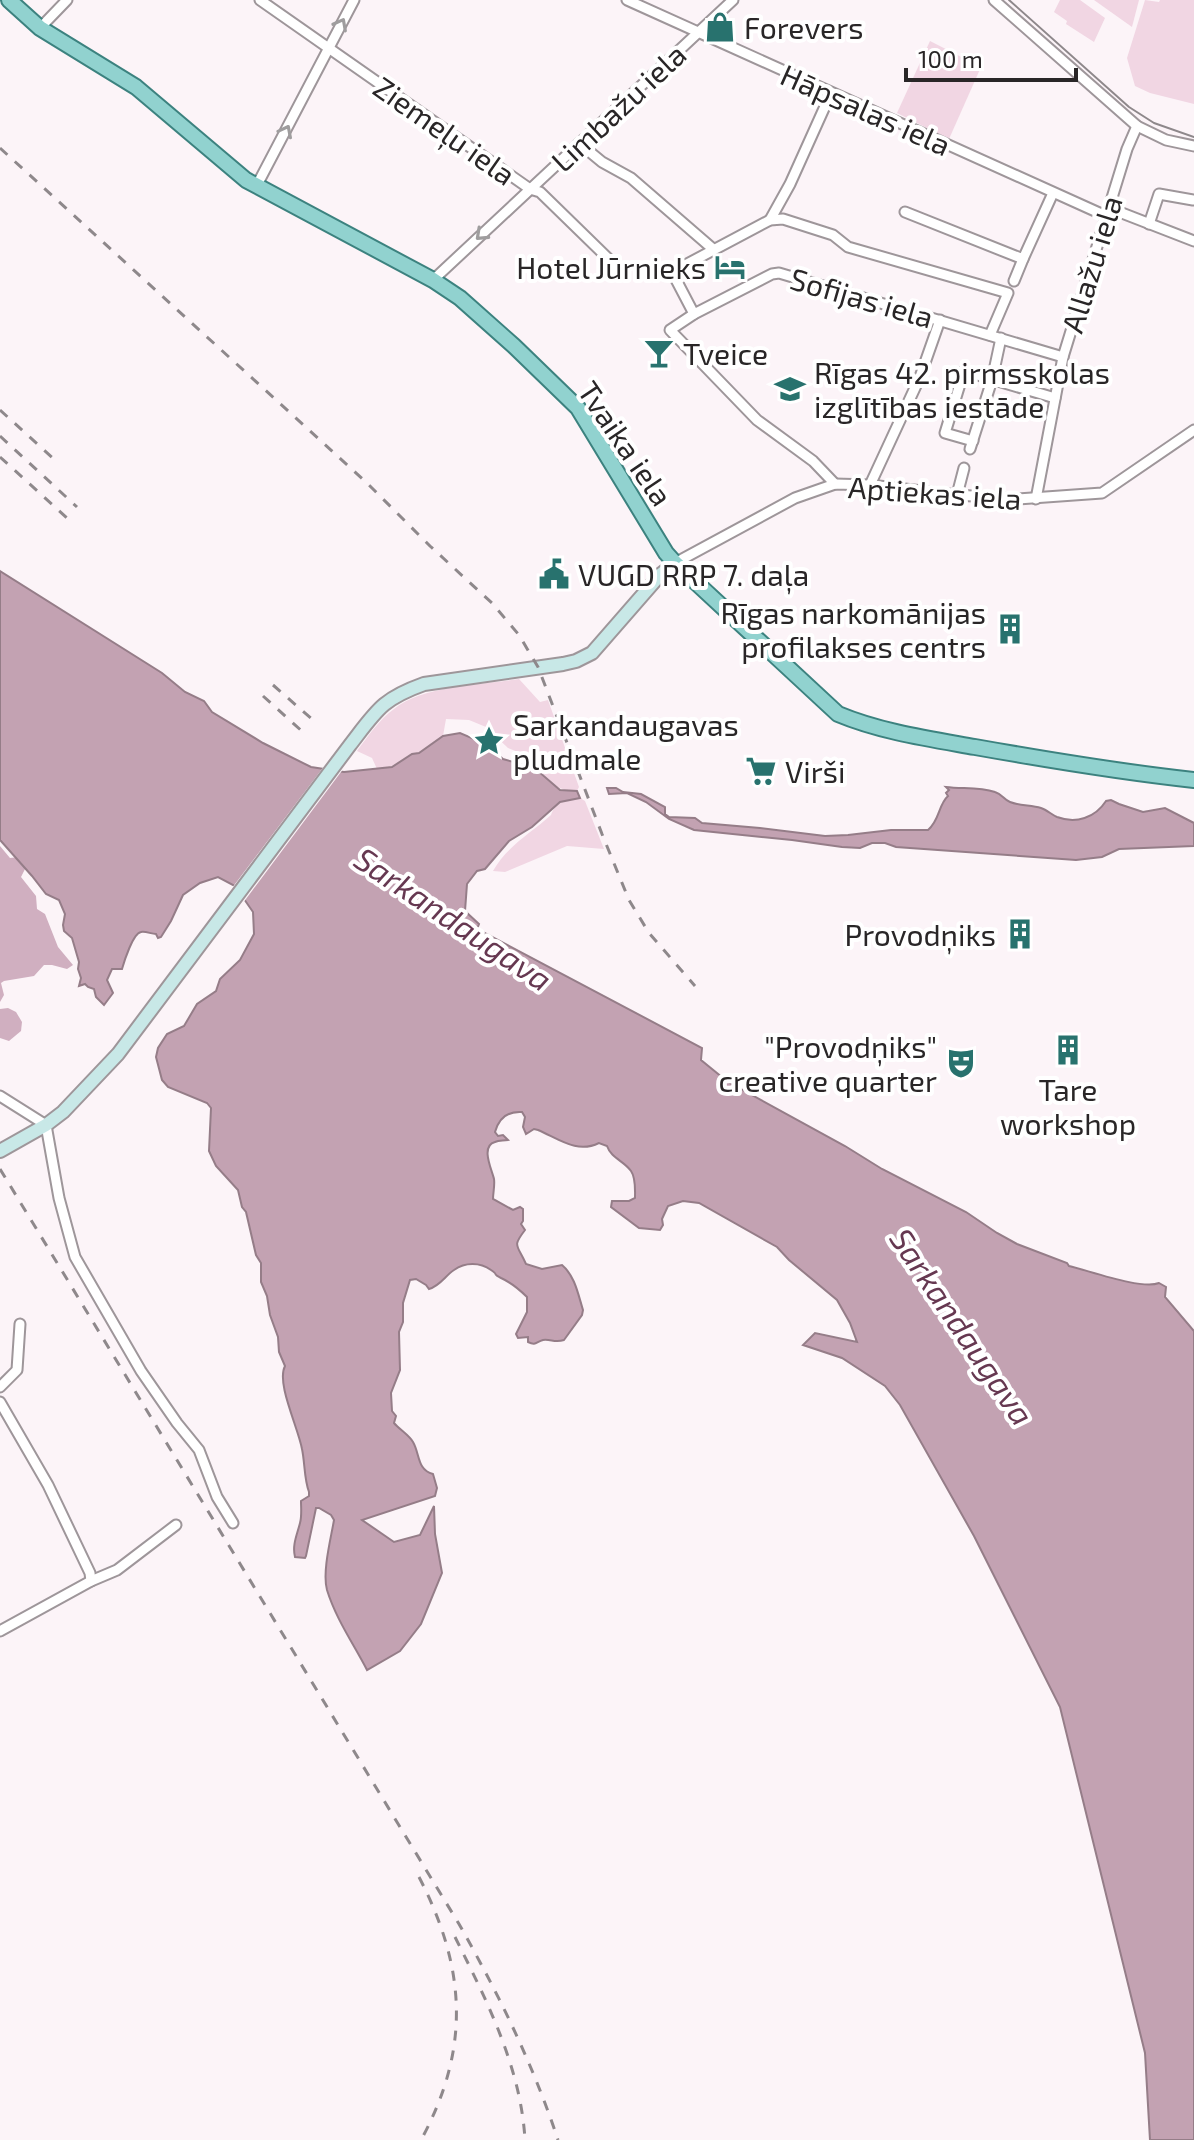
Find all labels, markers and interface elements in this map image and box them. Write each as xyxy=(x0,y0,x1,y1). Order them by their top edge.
place label: Forevers xyxy=(744,9,864,45)
shop icon: Forevers xyxy=(703,10,737,44)
one-way arrow xyxy=(332,18,347,32)
scale bar xyxy=(906,32,1076,82)
street label: Limbažu iela xyxy=(543,36,693,178)
text: 100 m xyxy=(918,44,983,73)
street label: Hāpsalas iela xyxy=(776,56,956,162)
street label: Ziemeļu iela xyxy=(366,68,523,194)
one-way arrow xyxy=(276,125,291,140)
street label: Allažu iela xyxy=(1053,191,1129,337)
one-way arrow xyxy=(476,225,491,239)
place label: Hotel Jūrnieks xyxy=(516,249,706,285)
hotel icon: Hotel Jūrnieks xyxy=(713,250,747,284)
street label: Sofijas iela xyxy=(786,259,938,335)
place label: Tveice xyxy=(683,335,768,371)
bar icon: Tveice xyxy=(642,336,676,370)
place label: Rīgas 42. pirmsskolas izglītības iestāde xyxy=(814,354,1110,424)
school or university icon: Rīgas 42. pirmsskolas izglītības iestāde xyxy=(773,372,807,406)
street label: Tvaika iela xyxy=(571,374,681,512)
street label: Aptiekas iela xyxy=(847,468,1023,516)
place label: VUGD RRP 7. daļa xyxy=(578,556,809,595)
public building icon: VUGD RRP 7. daļa xyxy=(537,557,571,591)
place label: Rīgas narkomānijas profilakses centrs xyxy=(720,594,986,664)
building icon: Rīgas narkomānijas profilakses centrs xyxy=(993,612,1027,646)
place label: Sarkandaugavas pludmale xyxy=(513,706,739,776)
place icon: Sarkandaugavas pludmale xyxy=(472,724,506,758)
place label: Virši xyxy=(785,753,845,789)
supermarket icon: Virši xyxy=(744,754,778,788)
water label: Sarkandaugava xyxy=(348,838,560,999)
place label: Provodņiks xyxy=(844,916,996,955)
building icon: Provodņiks xyxy=(1003,917,1037,951)
place label: "Provodņiks" creative quarter xyxy=(718,1028,937,1098)
building icon: Tare workshop xyxy=(1051,1033,1085,1067)
theatre icon: "Provodņiks" creative quarter xyxy=(944,1046,978,1080)
place label: Tare workshop xyxy=(1000,1071,1136,1141)
water label: Sarkandaugava xyxy=(882,1220,1043,1432)

